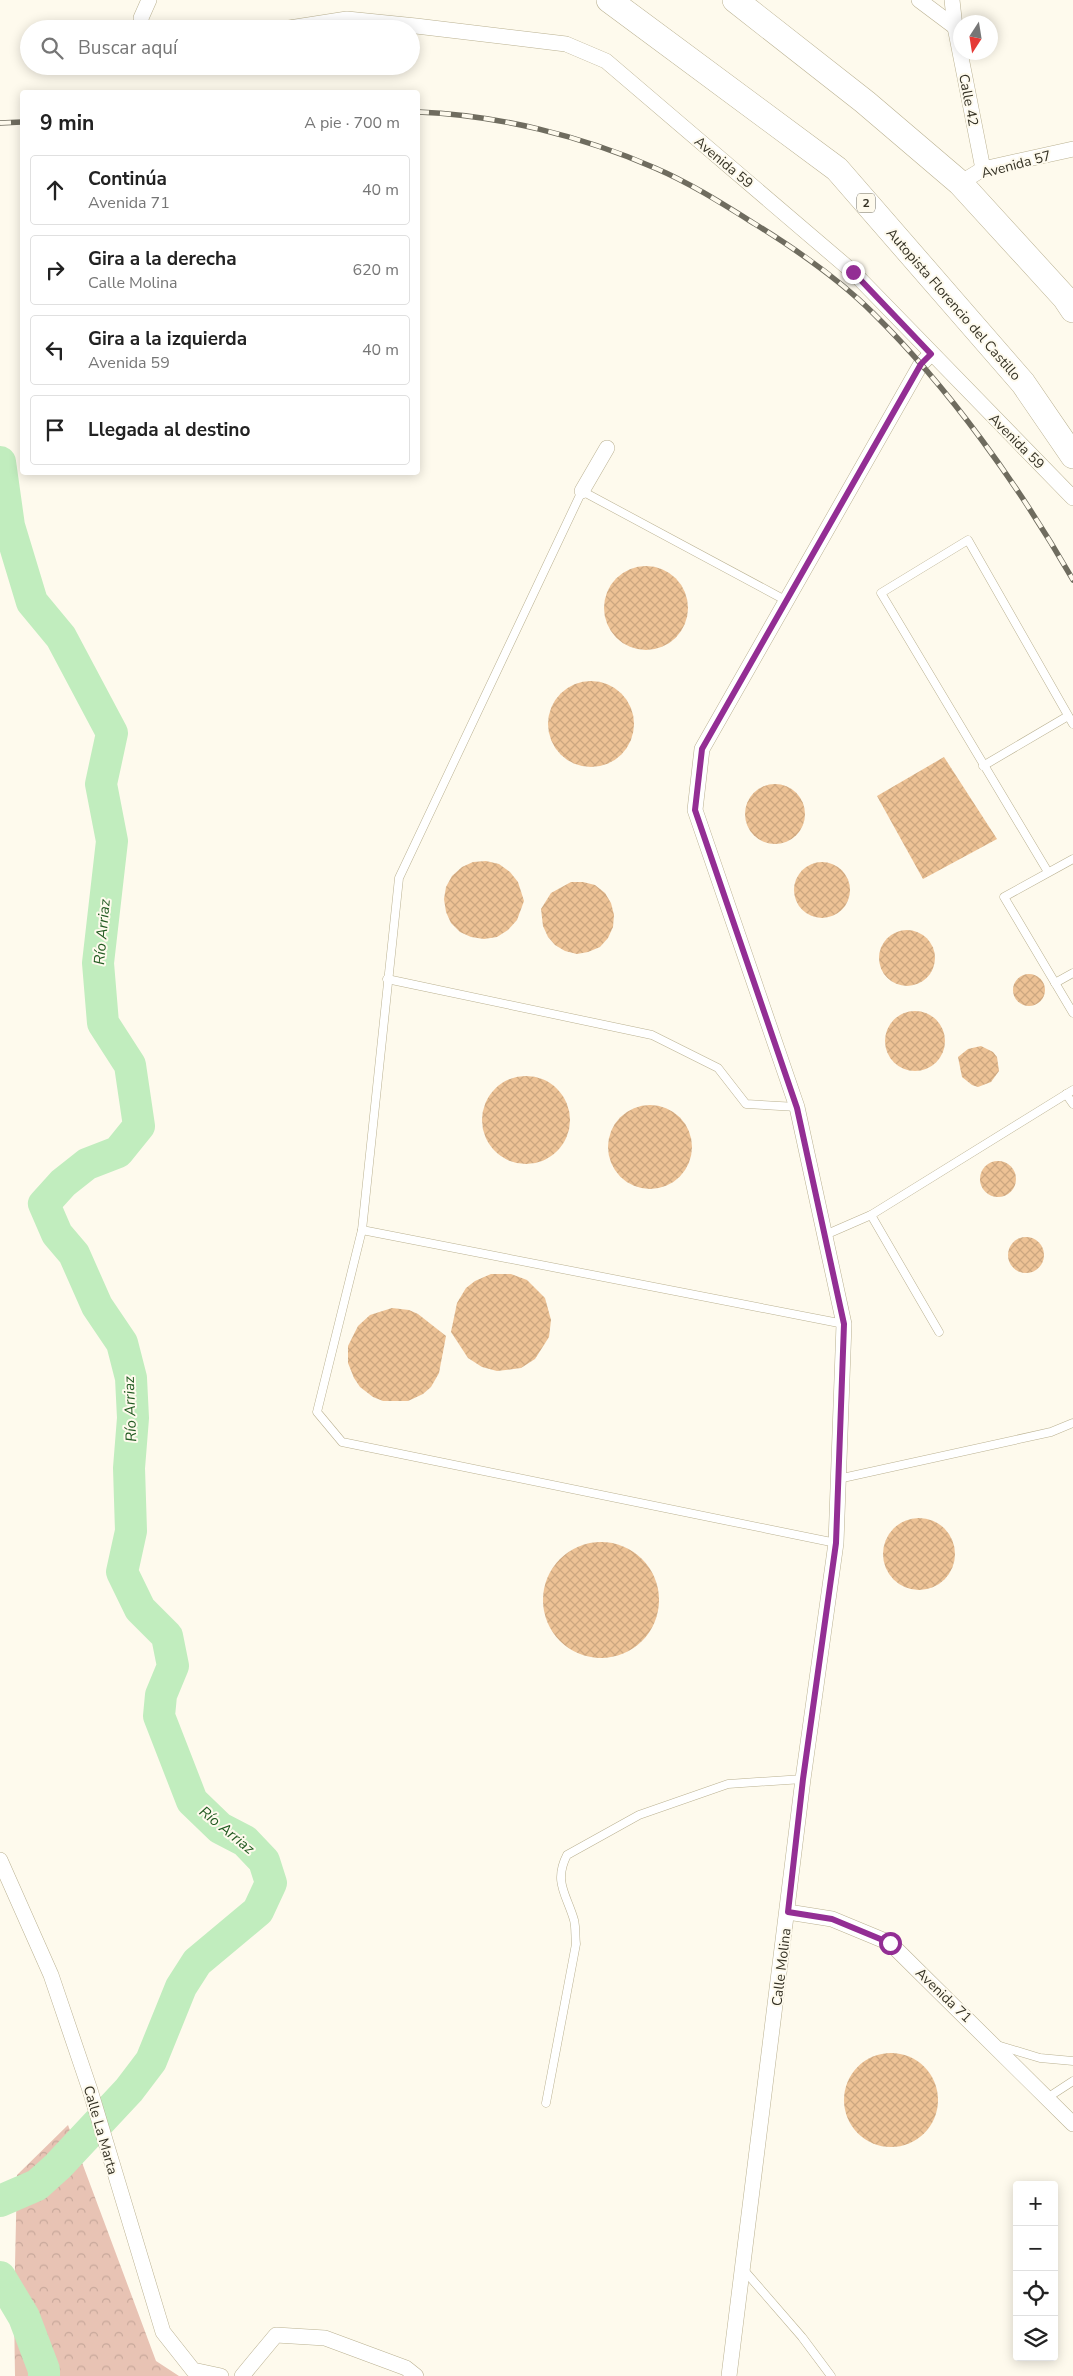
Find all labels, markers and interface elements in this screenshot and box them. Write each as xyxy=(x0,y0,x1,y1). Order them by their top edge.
north arrow xyxy=(953,15,998,60)
search box xyxy=(20,20,420,75)
icon: search xyxy=(38,34,66,62)
text: Buscar aquí xyxy=(78,35,177,61)
street label: Calle 42 xyxy=(954,72,983,128)
text: 9 min xyxy=(40,109,94,137)
text: A pie · 700 m xyxy=(304,112,400,134)
street label: Avenida 59 xyxy=(690,132,757,193)
street label: Avenida 57 xyxy=(979,146,1053,183)
text: Continúa xyxy=(88,166,167,192)
icon: ahead xyxy=(41,176,69,204)
text: 40 m xyxy=(362,179,399,201)
text: Avenida 71 xyxy=(88,192,170,214)
road number: 2 xyxy=(857,194,875,212)
street label: Autopista Florencio del Castillo xyxy=(882,224,1025,385)
text: Gira a la derecha xyxy=(88,246,237,272)
icon: right xyxy=(41,256,69,284)
text: 620 m xyxy=(352,259,399,281)
route end xyxy=(842,261,865,284)
text: Calle Molina xyxy=(88,272,178,294)
text: Gira a la izquierda xyxy=(88,326,247,352)
icon: left xyxy=(41,336,69,364)
text: 40 m xyxy=(362,339,399,361)
text: Avenida 59 xyxy=(88,352,170,374)
street label: Avenida 59 xyxy=(985,409,1049,473)
icon: arrive xyxy=(41,416,69,444)
text: Llegada al destino xyxy=(88,417,250,443)
water label: Río Arriaz xyxy=(89,898,115,966)
water label: Río Arriaz xyxy=(119,1376,141,1442)
water label: Río Arriaz xyxy=(195,1802,259,1858)
street label: Calle Molina xyxy=(767,1927,796,2007)
route start xyxy=(879,1932,902,1955)
street label: Avenida 71 xyxy=(911,1964,976,2027)
street label: Calle La Marta xyxy=(79,2083,122,2177)
map controls xyxy=(1013,2181,1058,2361)
button: + xyxy=(1013,2181,1058,2226)
button: − xyxy=(1013,2226,1058,2271)
button: locate xyxy=(1013,2271,1058,2316)
button: layers xyxy=(1013,2316,1058,2361)

